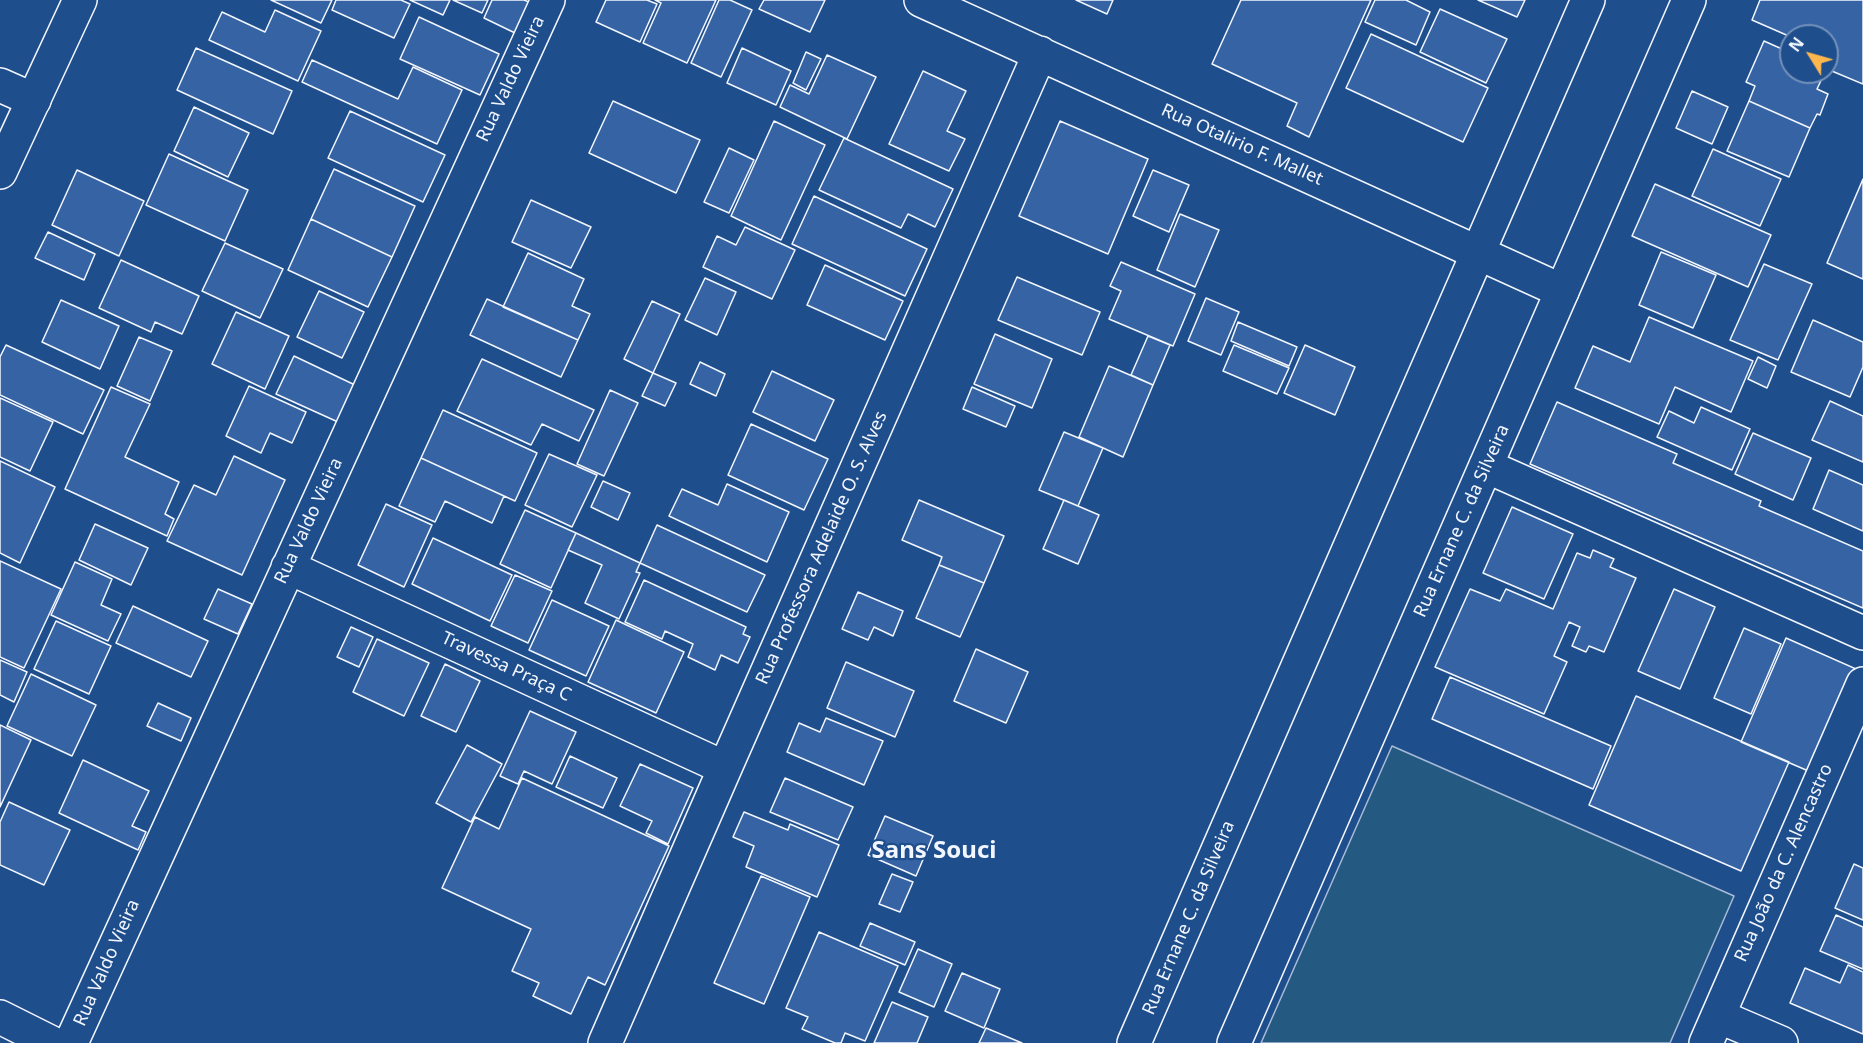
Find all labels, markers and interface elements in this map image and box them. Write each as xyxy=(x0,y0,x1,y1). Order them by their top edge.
street label: Rua Valdo Vieira xyxy=(472,13,550,145)
north arrow xyxy=(1779,24,1839,84)
text: N xyxy=(1784,33,1809,56)
street label: Rua Otalirio F. Mallet xyxy=(1158,100,1326,190)
street label: Rua Professora Adelaide O. S. Alves xyxy=(752,408,892,688)
street label: Rua Ernane C. da Silveira xyxy=(1410,421,1514,621)
street label: Rua Valdo Vieira xyxy=(270,455,348,587)
street label: Travessa Praça C xyxy=(438,628,574,706)
street label: Rua João da C. Alencastro xyxy=(1731,761,1837,965)
street label: Rua Ernane C. da Silveira xyxy=(1138,818,1240,1018)
district label: Sans Souci xyxy=(872,837,996,865)
street label: Rua Valdo Vieira xyxy=(69,896,145,1030)

